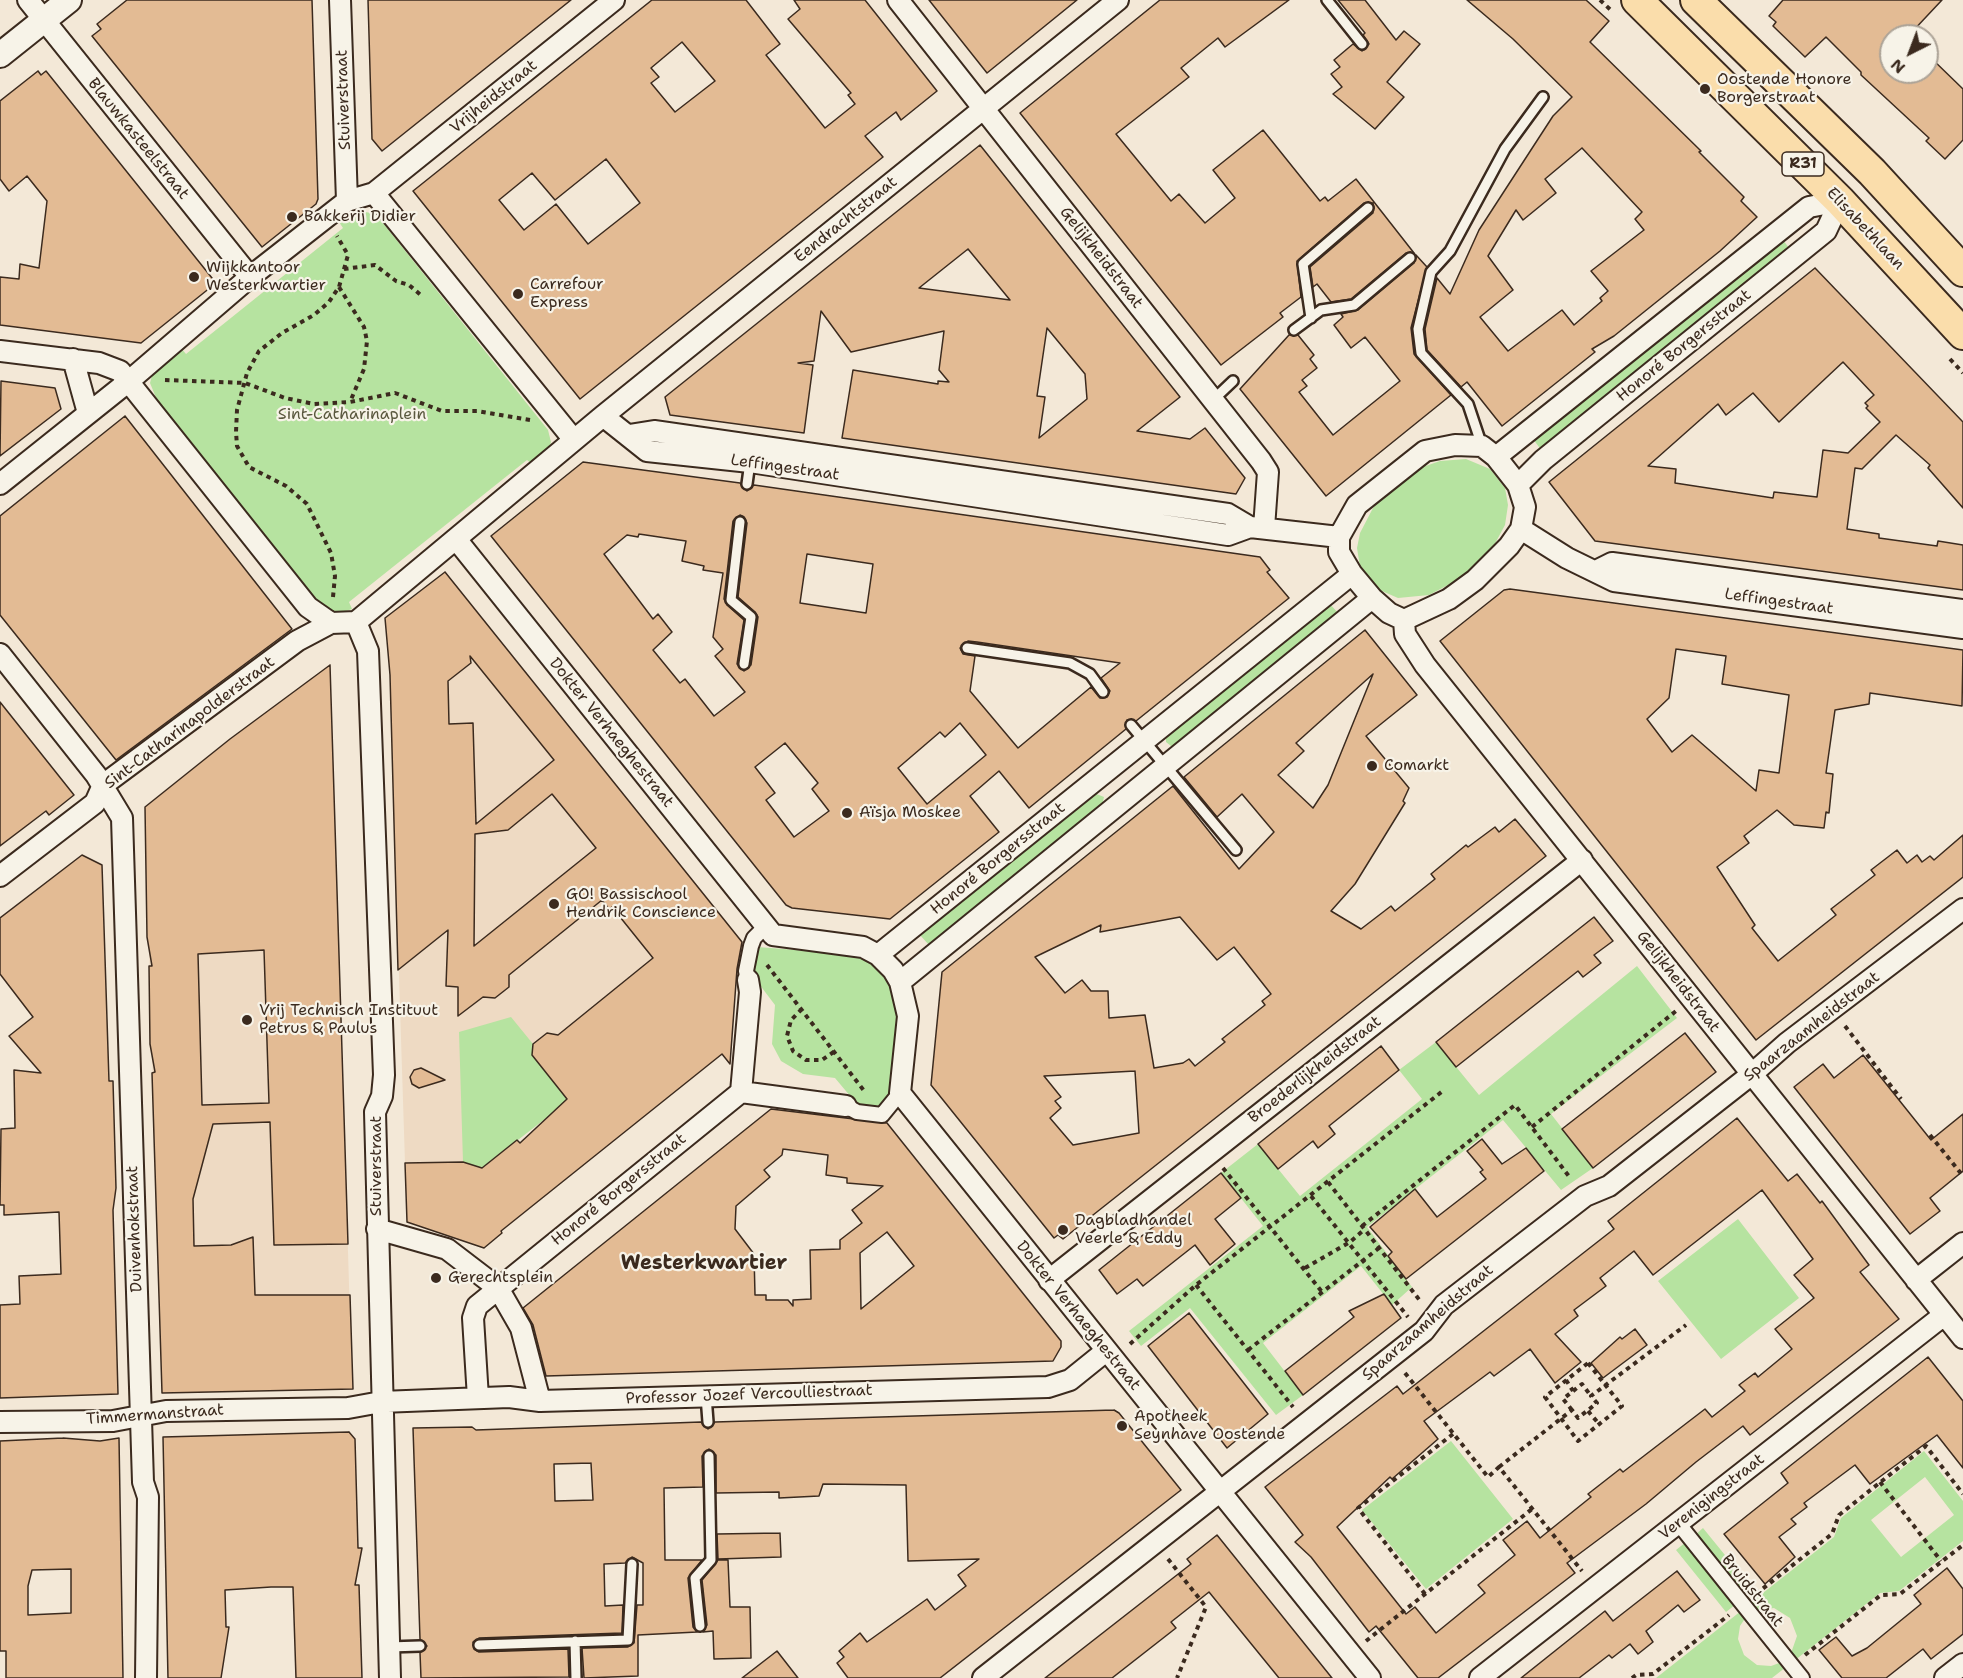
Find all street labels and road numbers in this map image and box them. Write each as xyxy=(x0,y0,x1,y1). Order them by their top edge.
street label: Stuiverstraat xyxy=(333,49,355,151)
street label: Vrijheidstraat xyxy=(447,56,541,138)
street label: Blauwkasteelstraat xyxy=(83,75,193,203)
road number: R31 xyxy=(1782,152,1824,176)
street label: Eendrachtstraat xyxy=(791,173,901,267)
street label: Elisabethlaan xyxy=(1822,184,1908,274)
street label: Gelijkheidstraat xyxy=(1055,203,1147,313)
street label: Honoré Borgersstraat xyxy=(1613,286,1755,406)
street label: Leffingestraat xyxy=(729,451,841,485)
street label: Leffingestraat xyxy=(1723,585,1835,619)
street label: Sint-Catharinapolderstraat xyxy=(101,653,279,793)
street label: Dokter Verhaeghestraat xyxy=(545,654,677,812)
street label: Honoré Borgersstraat xyxy=(927,799,1069,919)
street label: Gelijkheidstraat xyxy=(1632,927,1724,1037)
street label: Spaarzaamheidstraat xyxy=(1740,968,1884,1086)
street label: Broederlijkheidstraat xyxy=(1245,1012,1385,1128)
street label: Stuiverstraat xyxy=(367,1116,387,1216)
street label: Honoré Borgersstraat xyxy=(548,1130,690,1250)
street label: Duivenhokstraat xyxy=(123,1165,147,1293)
street label: Dokter Verhaeghestraat xyxy=(1012,1237,1144,1395)
street label: Spaarzaamheidstraat xyxy=(1358,1261,1498,1385)
street label: Professor Jozef Vercoulliestraat xyxy=(625,1381,873,1409)
street label: Timmermanstraat xyxy=(85,1401,225,1429)
street label: Verenigingstraat xyxy=(1655,1450,1769,1544)
street label: Bruidstraat xyxy=(1717,1551,1787,1631)

